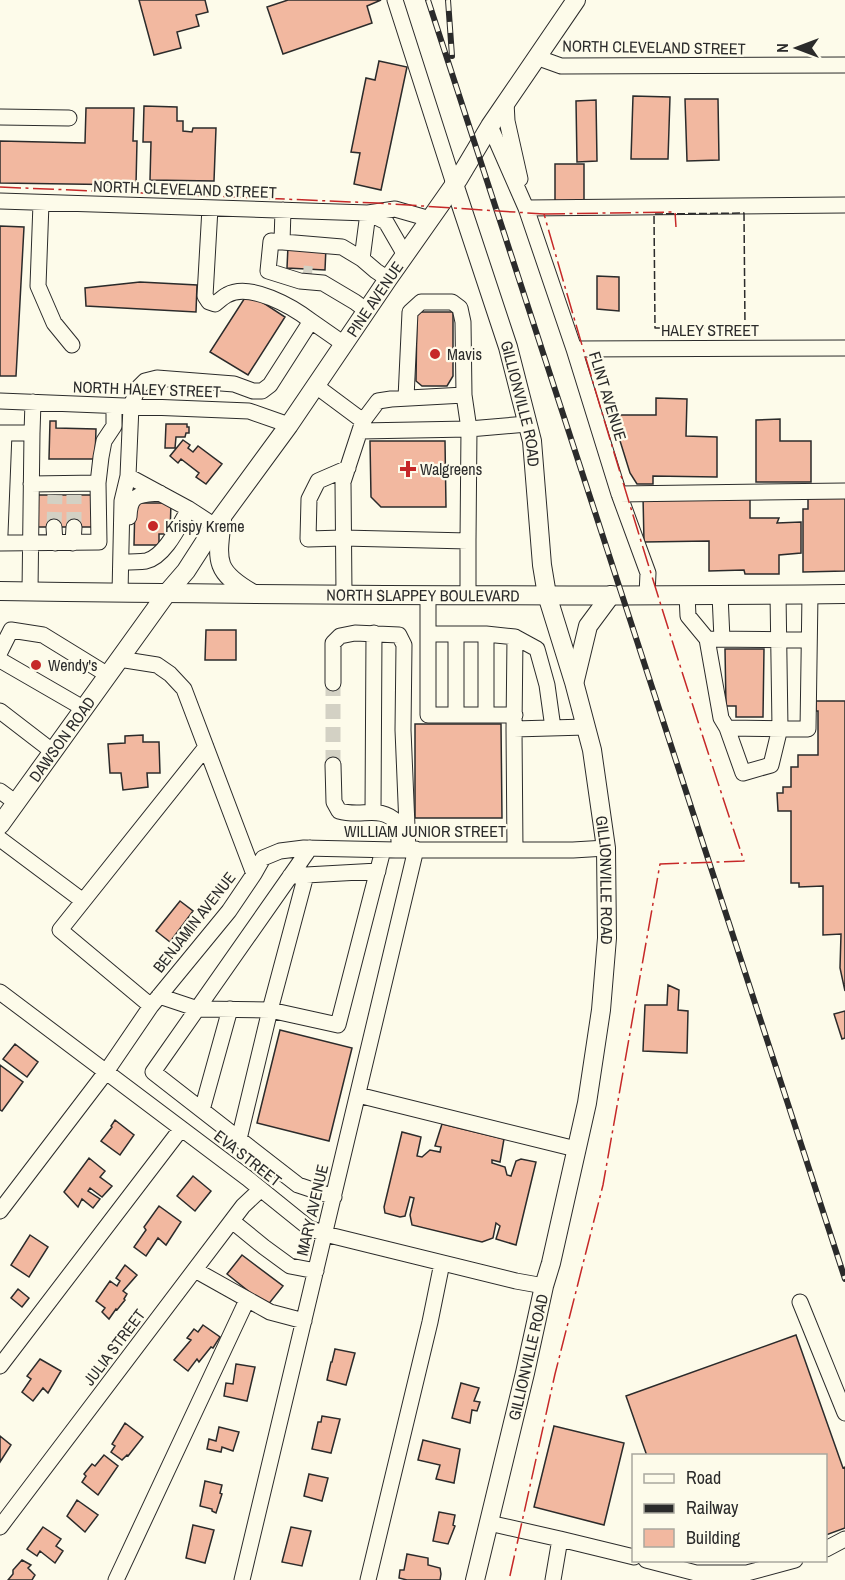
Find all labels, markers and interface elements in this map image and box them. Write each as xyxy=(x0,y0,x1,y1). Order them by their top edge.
north arrow xyxy=(767,18,827,78)
street label: NORTH CLEVELAND STREET xyxy=(562,34,746,60)
text: N xyxy=(771,43,793,53)
street label: NORTH CLEVELAND STREET xyxy=(93,175,277,203)
street label: PINE AVENUE xyxy=(341,257,408,341)
street label: HALEY STREET xyxy=(661,319,759,341)
street label: GILLIONVILLE ROAD xyxy=(496,338,545,468)
place label: Mavis xyxy=(447,343,482,365)
marker: Mavis xyxy=(428,347,442,361)
street label: FLINT AVENUE xyxy=(584,349,632,443)
street label: NORTH HALEY STREET xyxy=(73,375,221,403)
place label: Walgreens xyxy=(420,458,482,480)
marker: Walgreens xyxy=(401,462,415,476)
place label: Krispy Kreme xyxy=(165,515,244,537)
marker: Krispy Kreme xyxy=(146,519,160,533)
street label: NORTH SLAPPEY BOULEVARD xyxy=(326,584,520,606)
place label: Wendy's xyxy=(48,654,98,676)
marker: Wendy's xyxy=(29,658,43,672)
street label: DAWSON ROAD xyxy=(24,692,100,786)
street label: GILLIONVILLE ROAD xyxy=(591,814,618,946)
street label: WILLIAM JUNIOR STREET xyxy=(344,820,506,842)
street label: BENJAMIN AVENUE xyxy=(148,867,240,977)
street label: EVA STREET xyxy=(210,1125,286,1191)
street label: MARY AVENUE xyxy=(291,1162,333,1258)
street label: GILLIONVILLE ROAD xyxy=(503,1292,553,1422)
street label: JULIA STREET xyxy=(78,1304,150,1390)
legend xyxy=(632,1454,827,1562)
text: Road xyxy=(686,1465,721,1490)
text: Railway xyxy=(686,1495,739,1520)
text: Building xyxy=(686,1525,741,1550)

